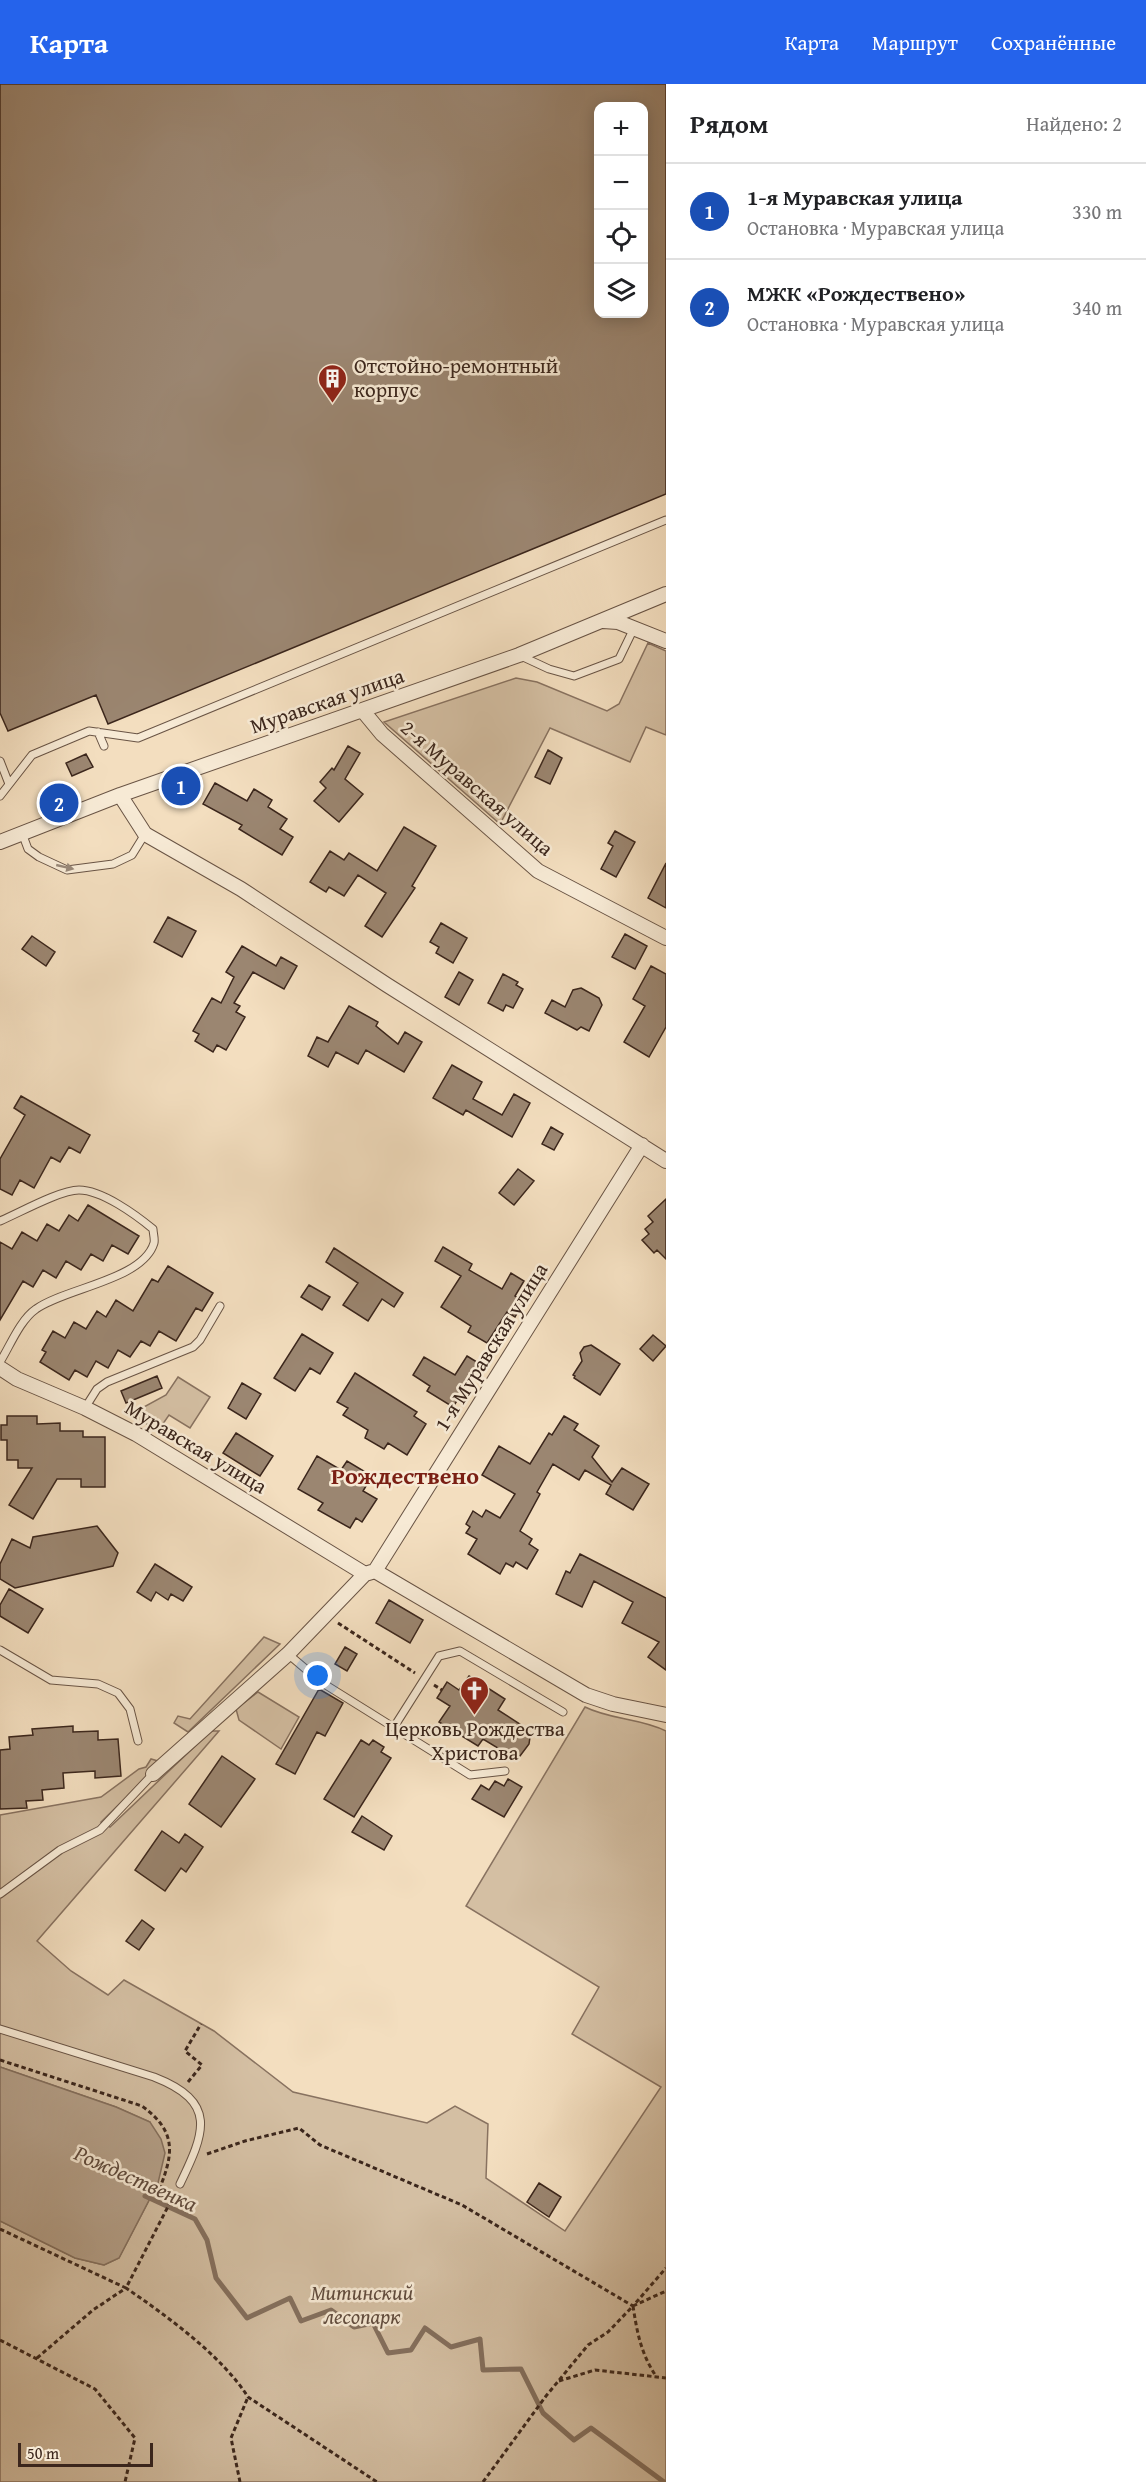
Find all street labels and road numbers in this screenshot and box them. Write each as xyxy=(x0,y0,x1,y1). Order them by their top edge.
street label: Муравская улица xyxy=(246,660,408,741)
street label: 2-я Муравская улица xyxy=(394,712,561,863)
street label: 1-я Муравская улица xyxy=(426,1256,555,1437)
street label: Муравская улица xyxy=(119,1392,273,1501)

